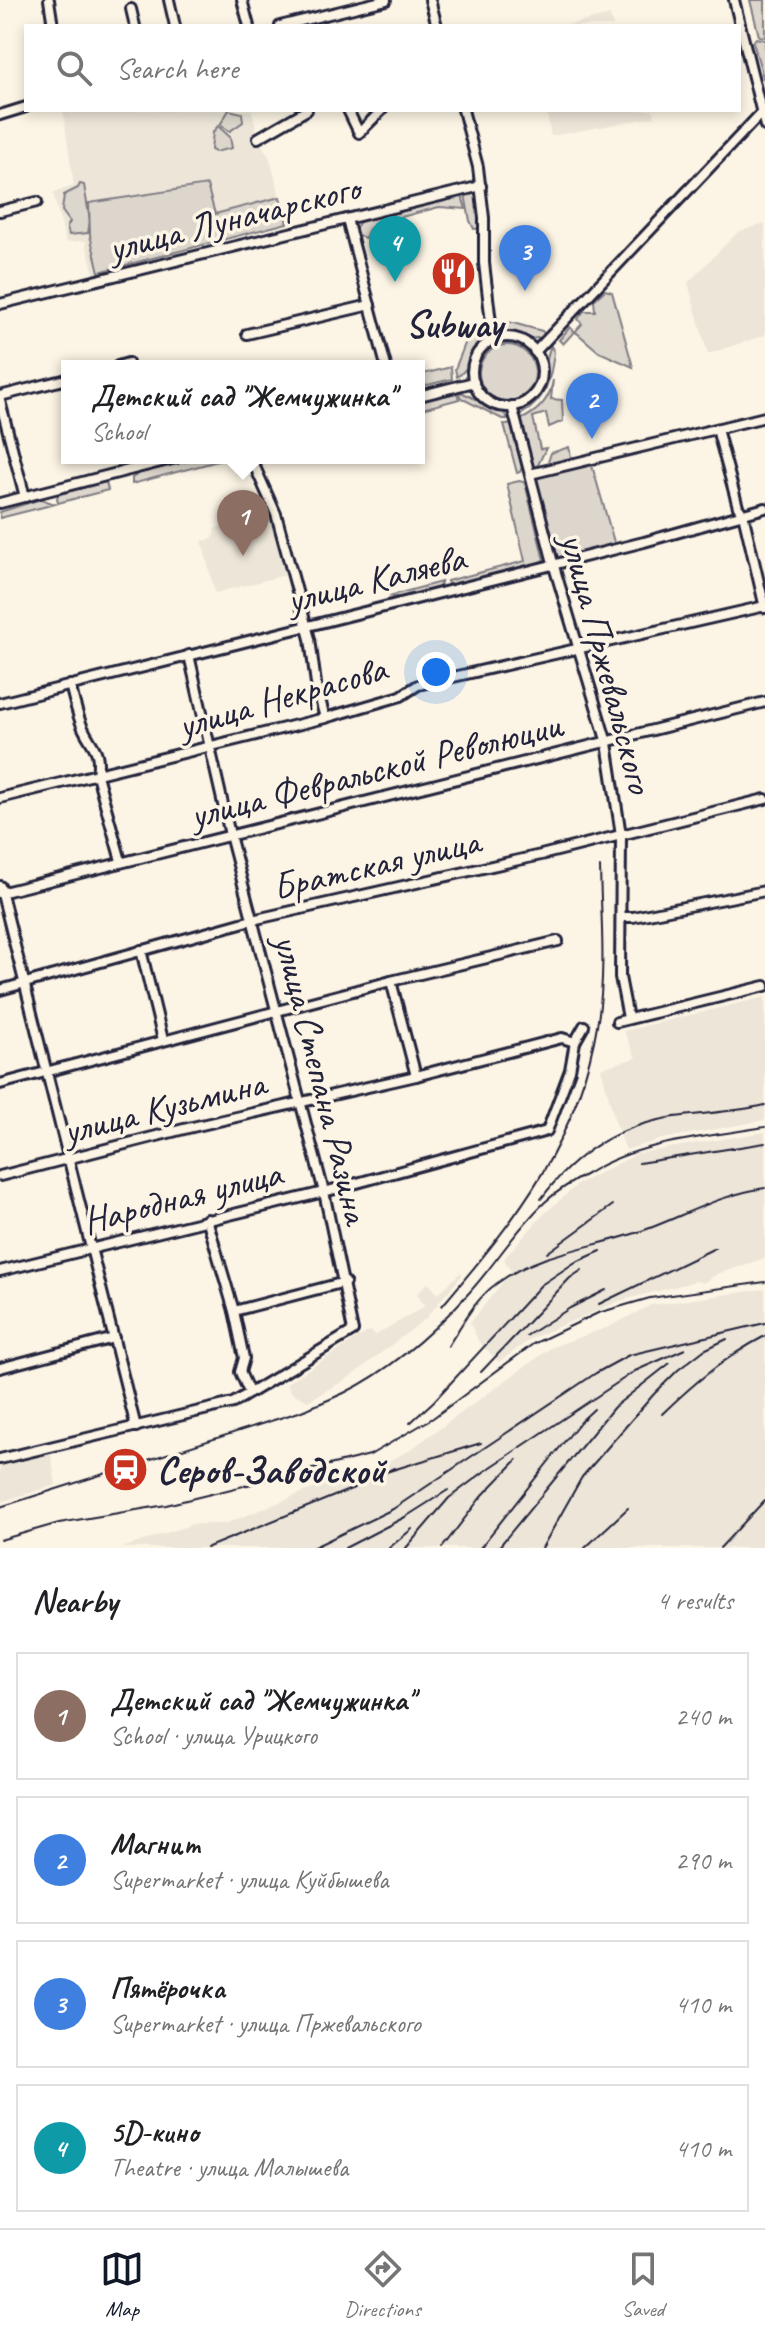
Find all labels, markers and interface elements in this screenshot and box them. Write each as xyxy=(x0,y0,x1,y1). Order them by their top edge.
search box xyxy=(24,24,741,112)
icon: search xyxy=(52,46,96,90)
text: Search here xyxy=(116,49,238,87)
street label: улица Луначарского xyxy=(102,163,368,272)
pin: 4 xyxy=(369,216,421,282)
pin: 3 xyxy=(499,225,551,291)
restaurant icon: Subway xyxy=(430,249,478,297)
place label: Subway xyxy=(406,301,506,348)
popup xyxy=(61,360,425,464)
pin: 2 xyxy=(566,373,618,439)
text: Детский сад "Жемчужинка" xyxy=(91,377,395,415)
text: School xyxy=(91,415,147,448)
pin: 1 xyxy=(217,490,269,556)
street label: улица Пржевальского xyxy=(549,526,665,801)
street label: улица Каляева xyxy=(280,534,472,624)
street label: улица Некрасова xyxy=(171,644,394,750)
your location xyxy=(416,652,456,692)
street label: улица Февральской Революции xyxy=(183,701,569,839)
street label: Братская улица xyxy=(268,817,487,911)
street label: улица Степана Разина xyxy=(263,928,381,1231)
street label: улица Кузьмина xyxy=(56,1058,273,1155)
street label: Народная улица xyxy=(78,1149,289,1244)
station icon: Серов-Заводской xyxy=(102,1446,150,1494)
place label: Серов-Заводской xyxy=(157,1447,388,1494)
text: Nearby xyxy=(32,1579,118,1622)
text: 4 results xyxy=(657,1584,733,1617)
text: Детский сад "Жемчужинка" xyxy=(110,1681,414,1719)
text: 1 xyxy=(54,1700,66,1733)
text: 240 m xyxy=(675,1700,731,1733)
text: School · улица Урицкого xyxy=(110,1719,317,1752)
text: Магнит xyxy=(110,1825,201,1863)
text: 2 xyxy=(54,1844,66,1877)
text: 290 m xyxy=(675,1844,731,1877)
text: Supermarket · улица Куйбышева xyxy=(110,1863,388,1896)
text: Пятёрочка xyxy=(110,1969,225,2007)
text: 3 xyxy=(54,1988,66,2021)
text: 410 m xyxy=(675,1988,731,2021)
text: Supermarket · улица Пржевальского xyxy=(110,2007,421,2040)
text: 5D-кино xyxy=(110,2113,199,2151)
text: 4 xyxy=(54,2132,66,2165)
text: 410 m xyxy=(675,2132,731,2165)
text: Theatre · улица Малышева xyxy=(110,2151,348,2184)
tab: Map xyxy=(100,2247,144,2323)
tab: Directions xyxy=(344,2247,421,2323)
tab: Saved xyxy=(621,2247,665,2323)

